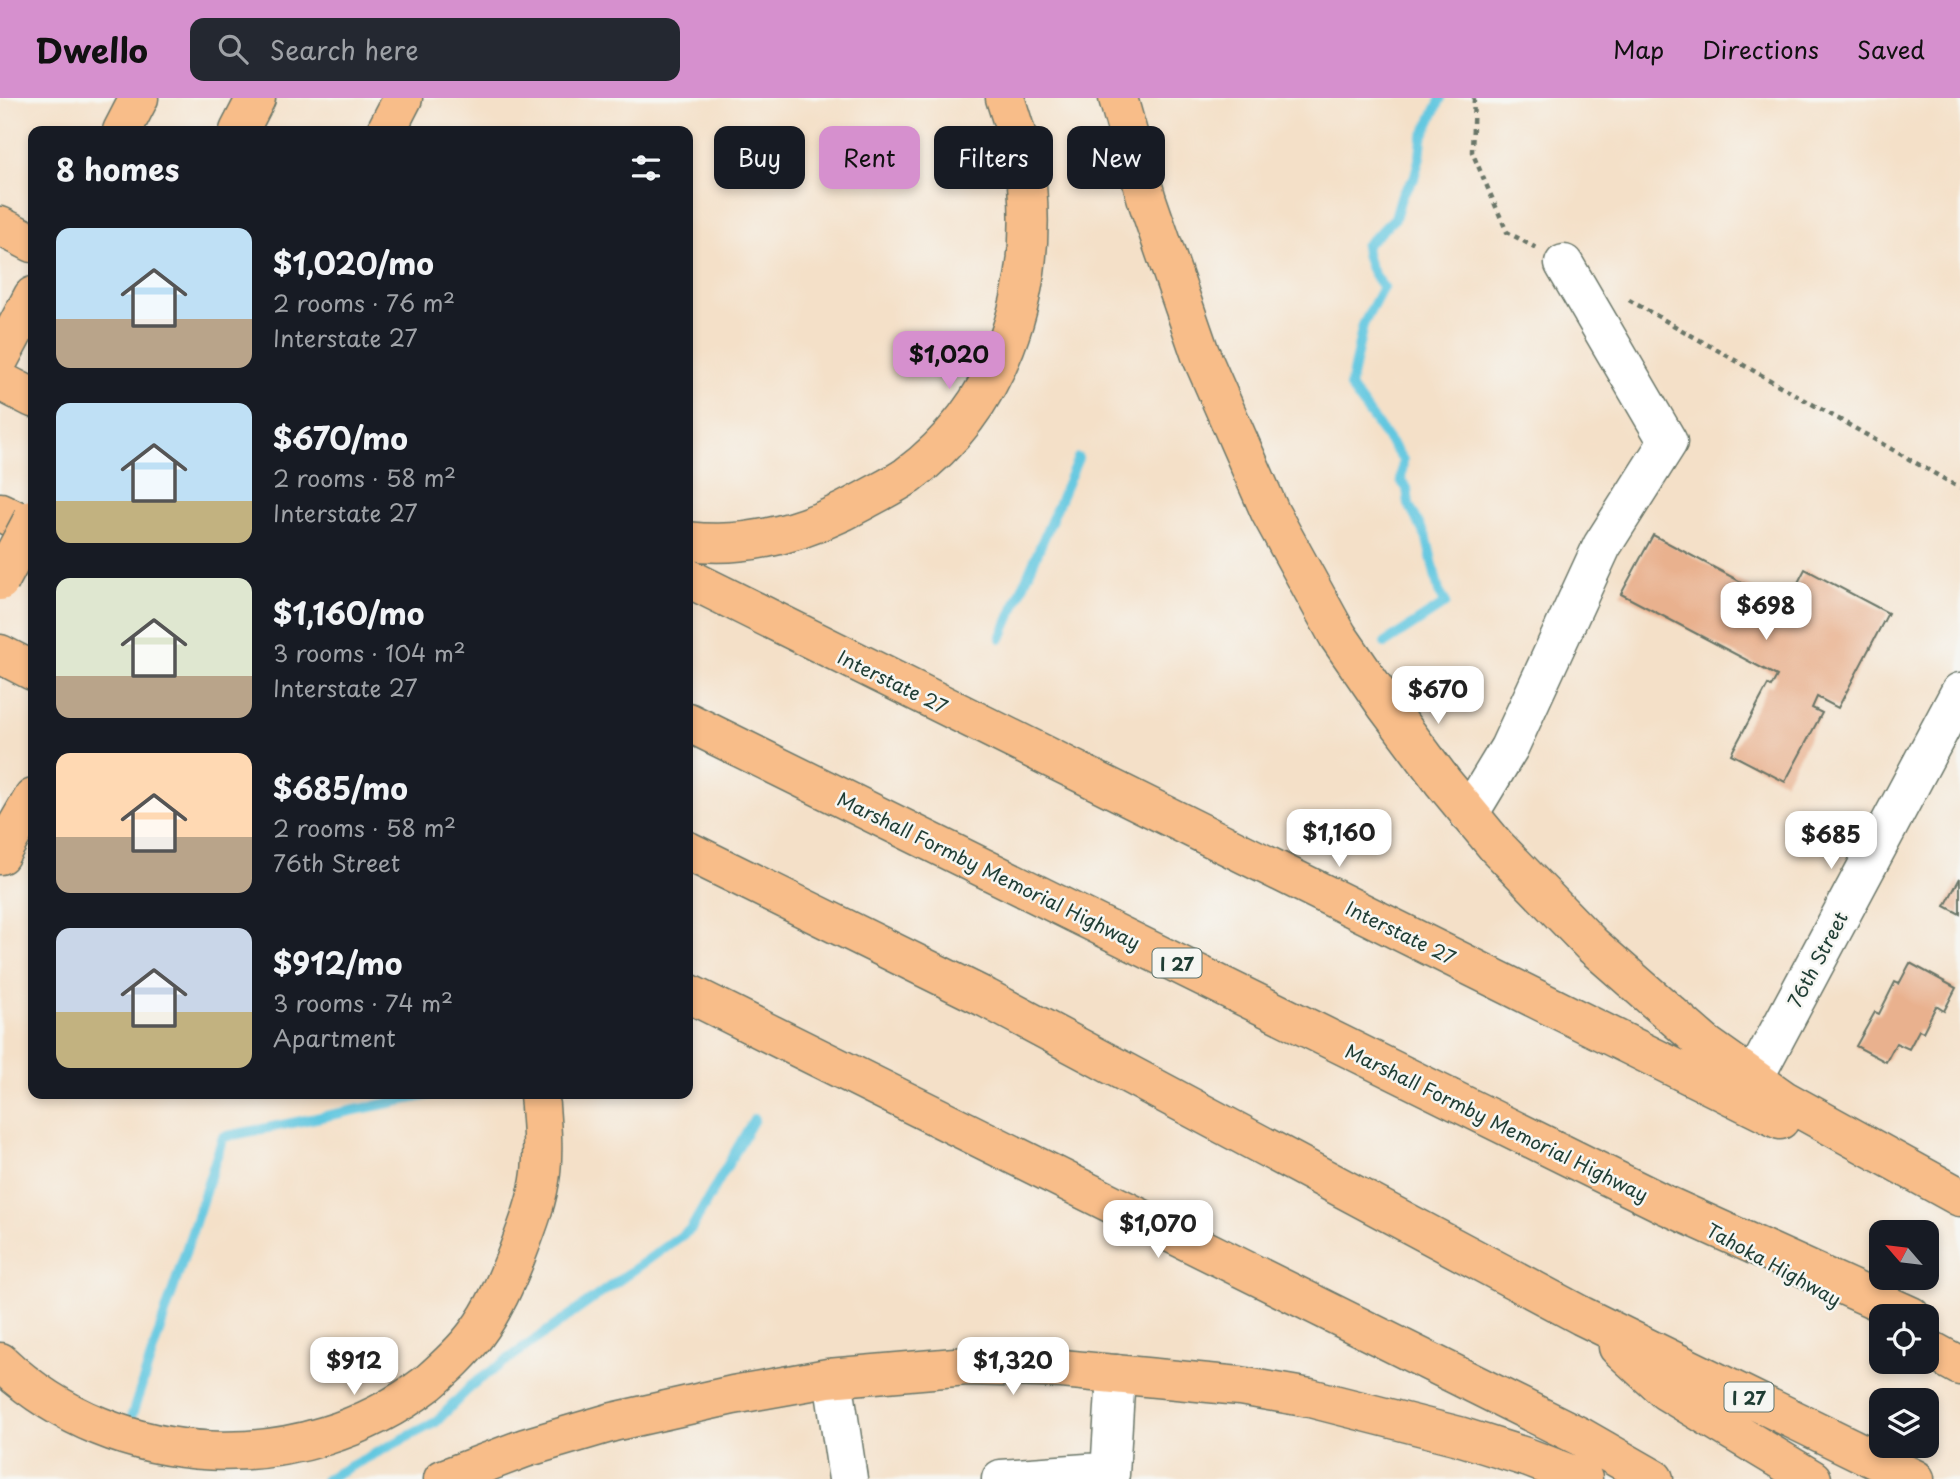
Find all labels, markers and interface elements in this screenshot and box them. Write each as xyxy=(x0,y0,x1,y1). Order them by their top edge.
search box xyxy=(190,18,680,81)
text: Dwello xyxy=(35,24,148,74)
icon: search xyxy=(214,30,252,68)
text: Search here xyxy=(270,30,419,69)
text: Map xyxy=(1613,31,1664,67)
text: Directions xyxy=(1702,31,1819,67)
text: Saved xyxy=(1857,31,1925,67)
chip: Buy xyxy=(714,126,805,189)
chip: Rent xyxy=(819,126,920,189)
chip: Filters xyxy=(934,126,1053,189)
chip: New xyxy=(1067,126,1165,189)
text: 8 homes xyxy=(56,146,179,191)
icon: filters xyxy=(627,149,665,187)
text: $1,020/mo xyxy=(273,240,434,285)
icon: home xyxy=(112,256,196,340)
text: 2 rooms · 76 m² xyxy=(273,285,455,320)
text: Interstate 27 xyxy=(273,320,418,355)
pin: $1,020 xyxy=(892,331,1006,391)
text: $1,020 xyxy=(909,336,989,371)
text: $670/mo xyxy=(273,415,408,460)
icon: home xyxy=(112,431,196,515)
text: 2 rooms · 58 m² xyxy=(273,460,456,495)
text: Interstate 27 xyxy=(273,495,418,530)
pin: $698 xyxy=(1725,582,1807,642)
text: $698 xyxy=(1737,587,1795,622)
text: $1,160/mo xyxy=(273,590,424,635)
icon: home xyxy=(112,606,196,690)
text: 3 rooms · 104 m² xyxy=(273,635,466,670)
street label: Interstate 27 xyxy=(833,642,953,720)
pin: $670 xyxy=(1397,666,1479,726)
text: Interstate 27 xyxy=(273,670,418,705)
text: $670 xyxy=(1408,671,1468,706)
text: $685/mo xyxy=(273,765,408,810)
icon: home xyxy=(112,781,196,865)
street label: Marshall Formby Memorial Highway xyxy=(833,784,1145,956)
text: 2 rooms · 58 m² xyxy=(273,810,456,845)
pin: $1,160 xyxy=(1282,810,1396,869)
pin: $685 xyxy=(1790,812,1872,871)
text: $1,160 xyxy=(1303,814,1375,849)
text: $685 xyxy=(1801,816,1861,851)
text: 76th Street xyxy=(273,845,400,880)
street label: Interstate 27 xyxy=(1341,893,1461,971)
street label: 76th Street xyxy=(1780,906,1854,1012)
text: $912/mo xyxy=(273,940,402,985)
road number: I 27 xyxy=(1152,948,1202,978)
icon: home xyxy=(112,956,196,1040)
text: 3 rooms · 74 m² xyxy=(273,985,453,1020)
text: Apartment xyxy=(273,1020,396,1055)
street label: Marshall Formby Memorial Highway xyxy=(1341,1036,1653,1208)
pin: $1,070 xyxy=(1101,1200,1215,1260)
text: $1,070 xyxy=(1119,1205,1197,1240)
street label: Tahoka Highway xyxy=(1702,1215,1846,1313)
north arrow xyxy=(1869,1220,1939,1290)
map controls xyxy=(1869,1220,1939,1458)
button: locate xyxy=(1869,1304,1939,1374)
pin: $912 xyxy=(313,1338,395,1397)
pin: $1,320 xyxy=(956,1338,1070,1397)
text: $912 xyxy=(326,1342,382,1377)
text: $1,320 xyxy=(973,1342,1053,1377)
road number: I 27 xyxy=(1724,1382,1774,1412)
button: layers xyxy=(1869,1388,1939,1458)

